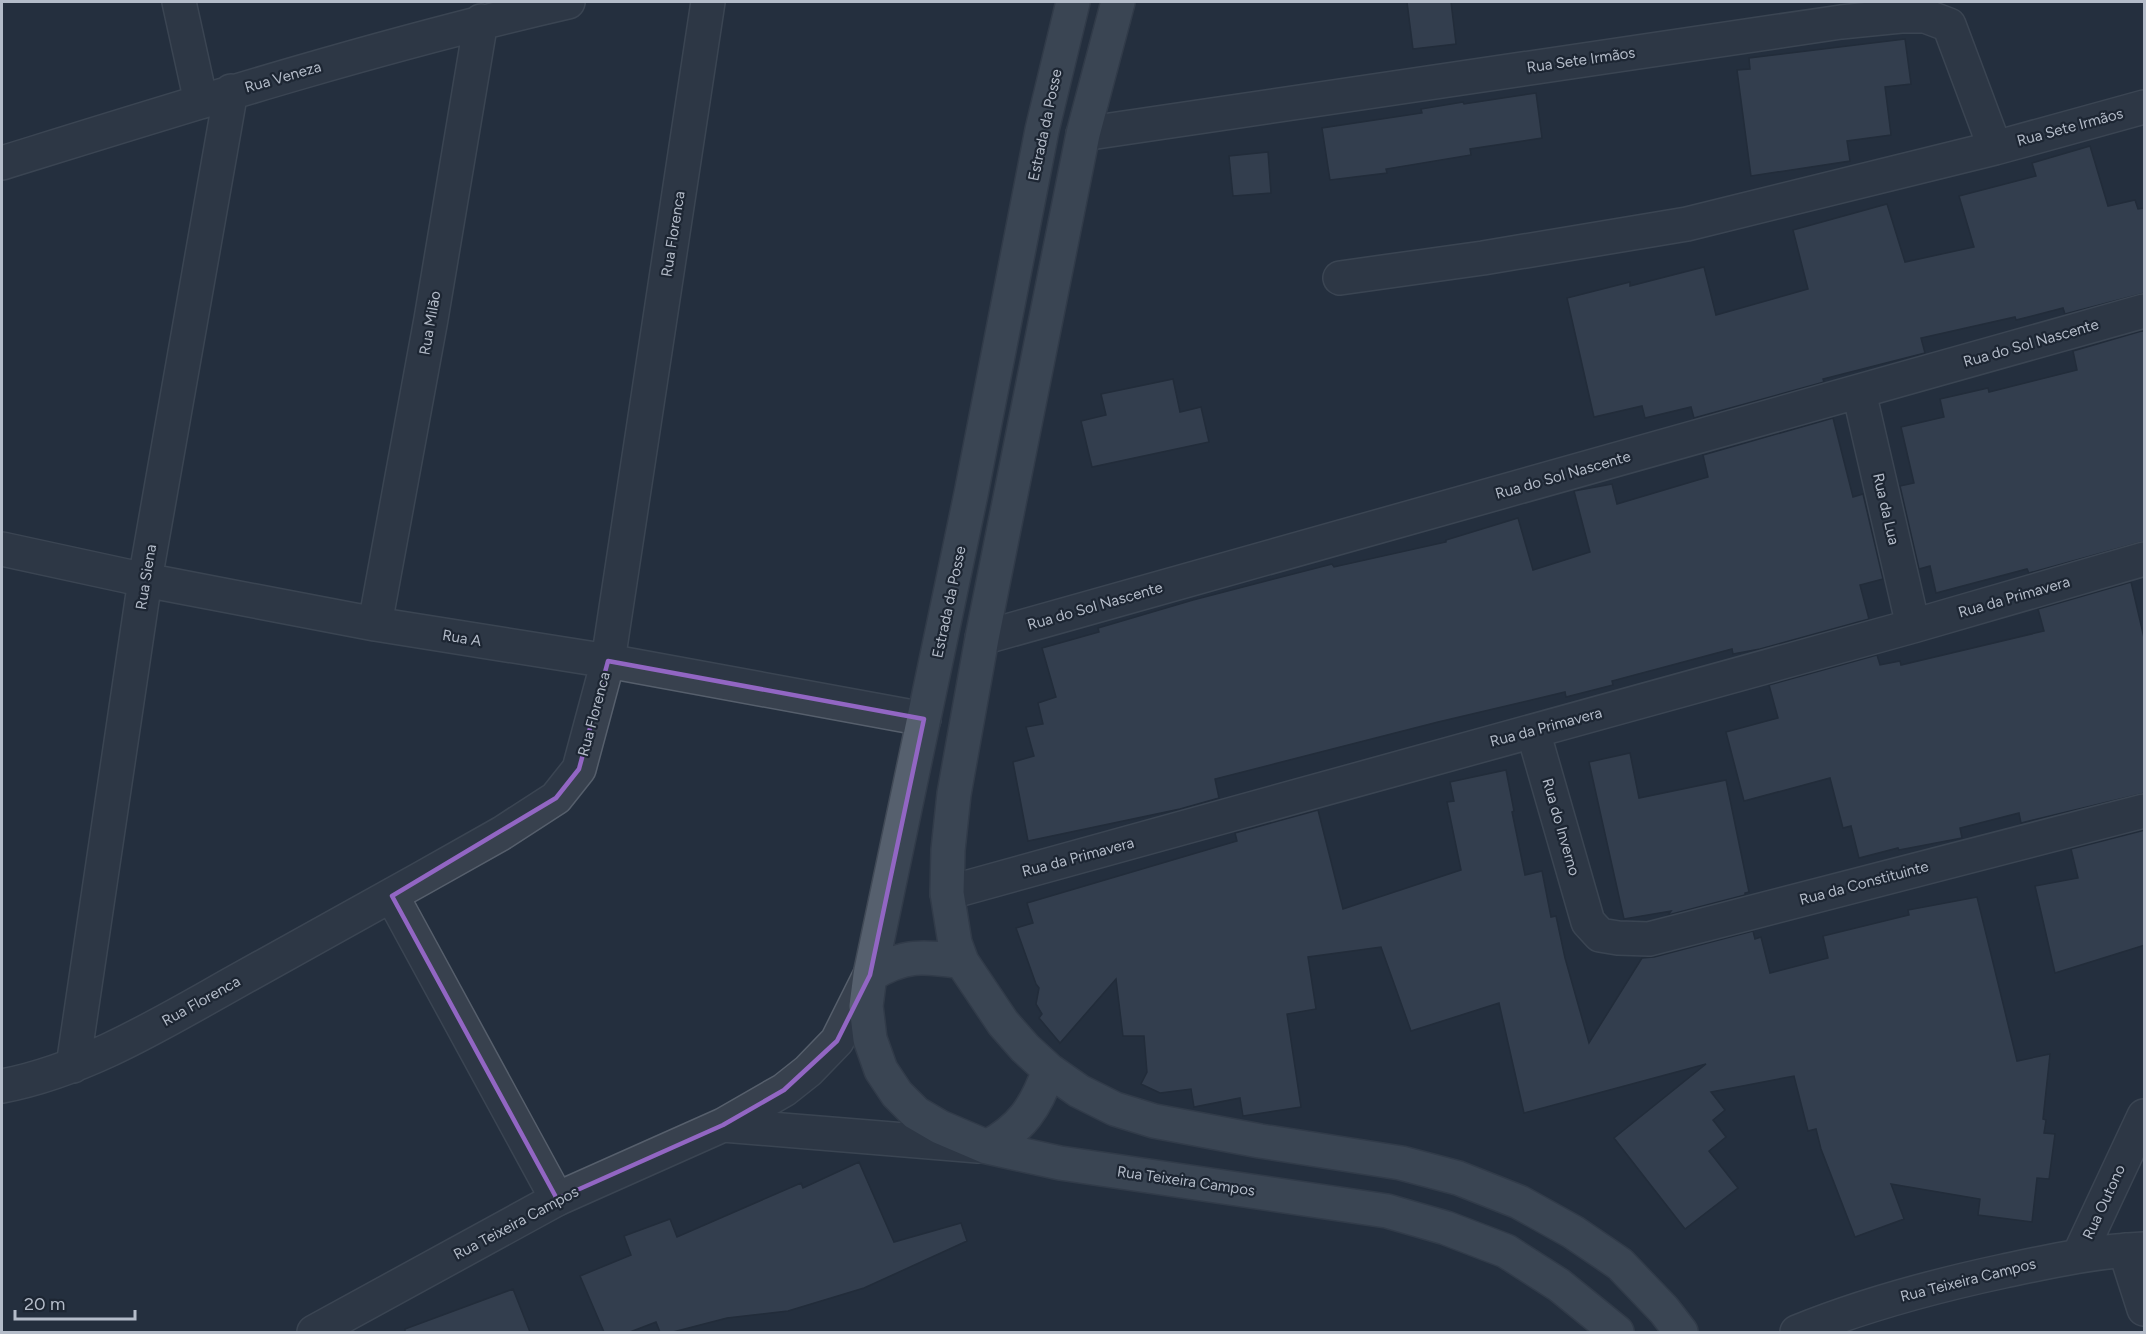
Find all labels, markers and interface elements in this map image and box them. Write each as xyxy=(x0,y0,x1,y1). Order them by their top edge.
street label: Rua Sete Irmãos xyxy=(1526,43,1636,77)
street label: Rua Veneza xyxy=(243,58,323,96)
street label: Estrada da Posse xyxy=(1024,67,1066,183)
street label: Rua Sete Irmãos xyxy=(2015,104,2125,150)
street label: Rua Florenca xyxy=(657,190,689,278)
street label: Rua Milão xyxy=(415,289,445,357)
street label: Rua do Sol Nascente xyxy=(1961,315,2101,371)
street label: Rua do Sol Nascente xyxy=(1493,447,1633,503)
street label: Rua da Lua xyxy=(1869,471,1903,547)
street label: Rua Siena xyxy=(132,543,160,611)
street label: Estrada da Posse xyxy=(928,544,970,660)
street label: Rua da Primavera xyxy=(1956,572,2072,622)
street label: Rua do Sol Nascente xyxy=(1025,578,1165,634)
street label: Rua A xyxy=(441,626,483,650)
street label: Rua Florenca xyxy=(574,670,614,758)
street label: Rua da Primavera xyxy=(1488,703,1604,751)
street label: Rua do Inverno xyxy=(1538,776,1584,878)
street label: Rua da Primavera xyxy=(1020,833,1136,881)
street label: Rua da Constituinte xyxy=(1797,857,1931,909)
street label: Rua Florenca xyxy=(159,972,243,1030)
street label: Rua Outono xyxy=(2079,1161,2129,1242)
street label: Rua Teixeira Campos xyxy=(1116,1162,1256,1200)
street label: Rua Teixeira Campos xyxy=(450,1182,582,1264)
street label: Rua Teixeira Campos xyxy=(1898,1254,2038,1306)
scale bar xyxy=(15,1283,135,1321)
text: 20 m xyxy=(24,1293,65,1315)

